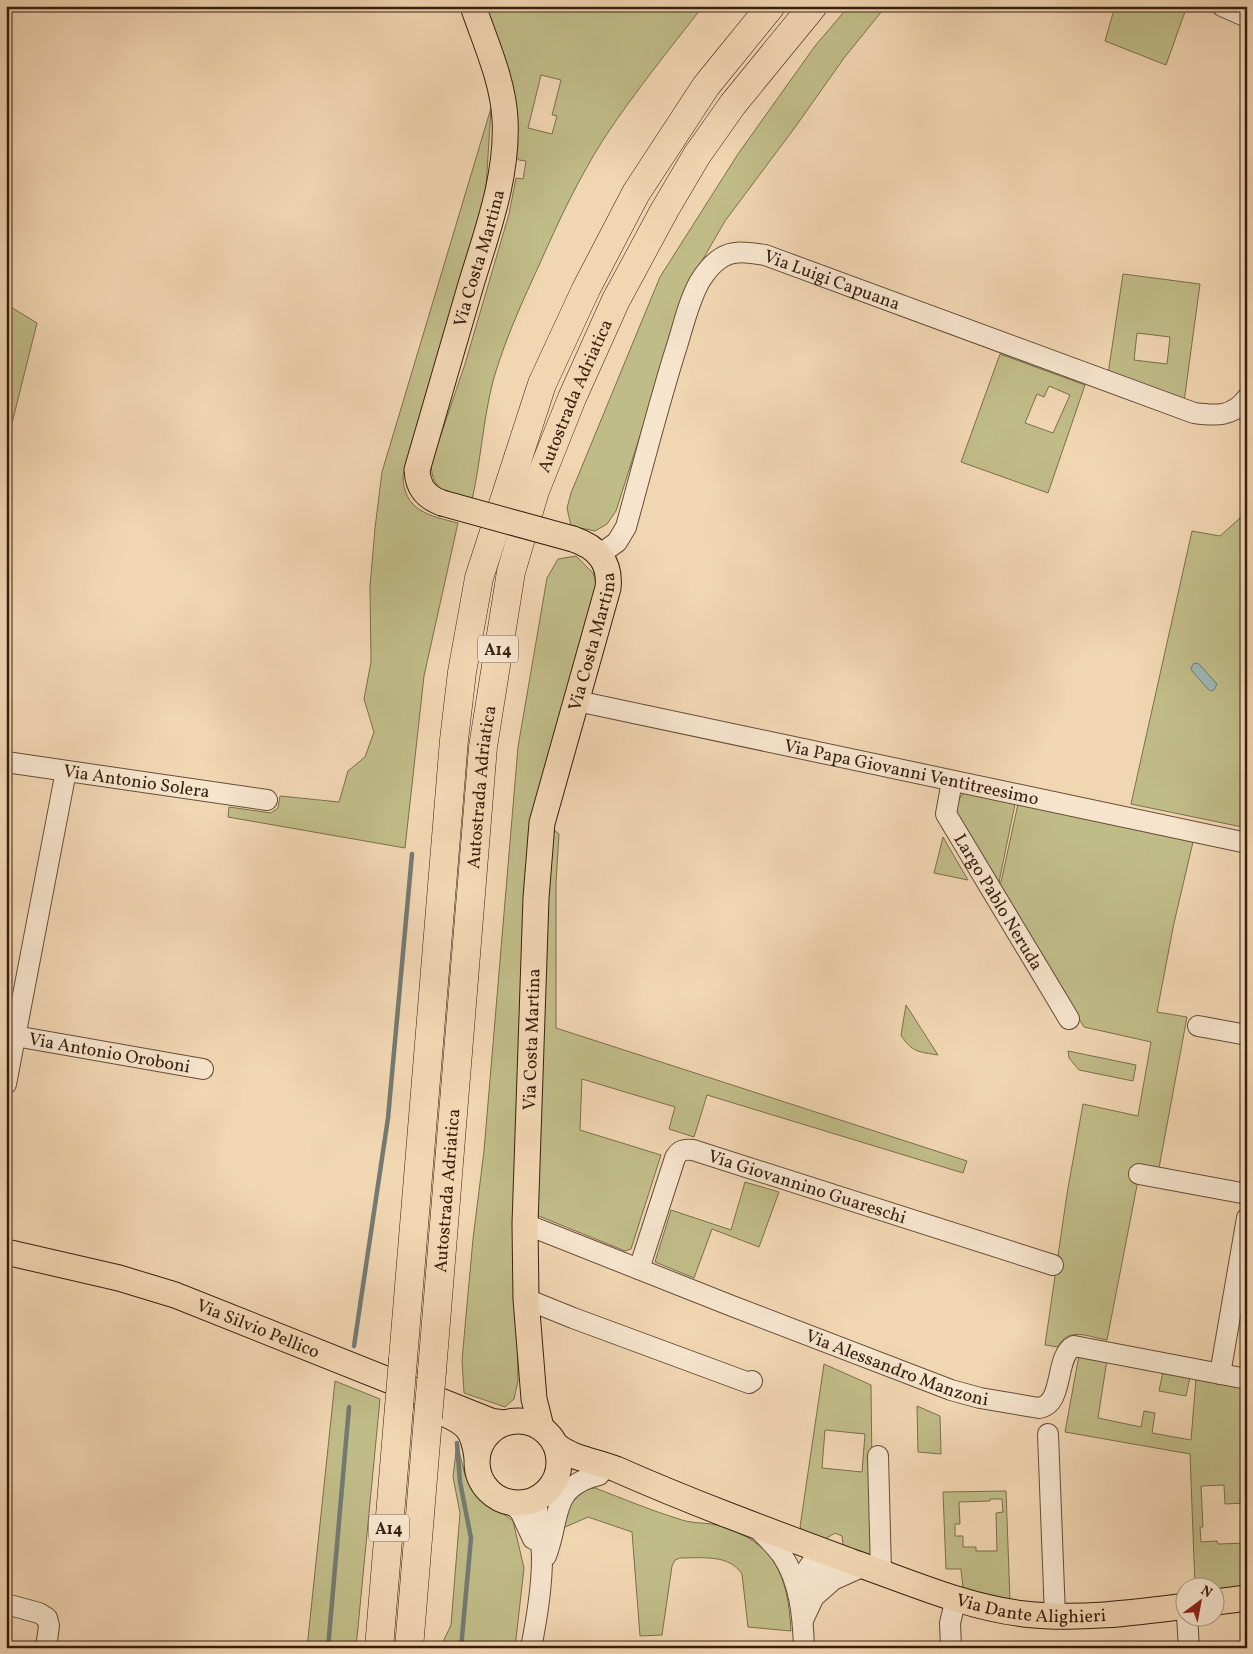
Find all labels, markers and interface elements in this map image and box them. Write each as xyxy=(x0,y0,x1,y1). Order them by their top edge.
street label: Via Costa Martina xyxy=(448,187,512,330)
street label: Via Luigi Capuana xyxy=(760,245,903,318)
street label: Autostrada Adriatica xyxy=(533,316,620,477)
street label: Via Costa Martina xyxy=(563,571,623,714)
road number: A14 xyxy=(478,636,518,662)
street label: Autostrada Adriatica xyxy=(462,704,503,870)
street label: Via Papa Giovanni Ventitreesimo xyxy=(782,734,1041,813)
street label: Via Antonio Solera xyxy=(61,759,211,806)
street label: Largo Pablo Neruda xyxy=(947,830,1048,976)
street label: Via Costa Martina xyxy=(518,968,548,1111)
street label: Via Antonio Oroboni xyxy=(27,1028,192,1081)
street label: Autostrada Adriatica xyxy=(429,1108,467,1274)
street label: Via Giovannino Guareschi xyxy=(705,1145,909,1231)
street label: Via Silvio Pellico xyxy=(192,1294,323,1365)
street label: Via Alessandro Manzoni xyxy=(801,1324,990,1413)
road number: A14 xyxy=(369,1515,409,1542)
north arrow xyxy=(1176,1576,1226,1626)
text: N xyxy=(1197,1581,1215,1603)
street label: Via Dante Alighieri xyxy=(953,1589,1107,1630)

